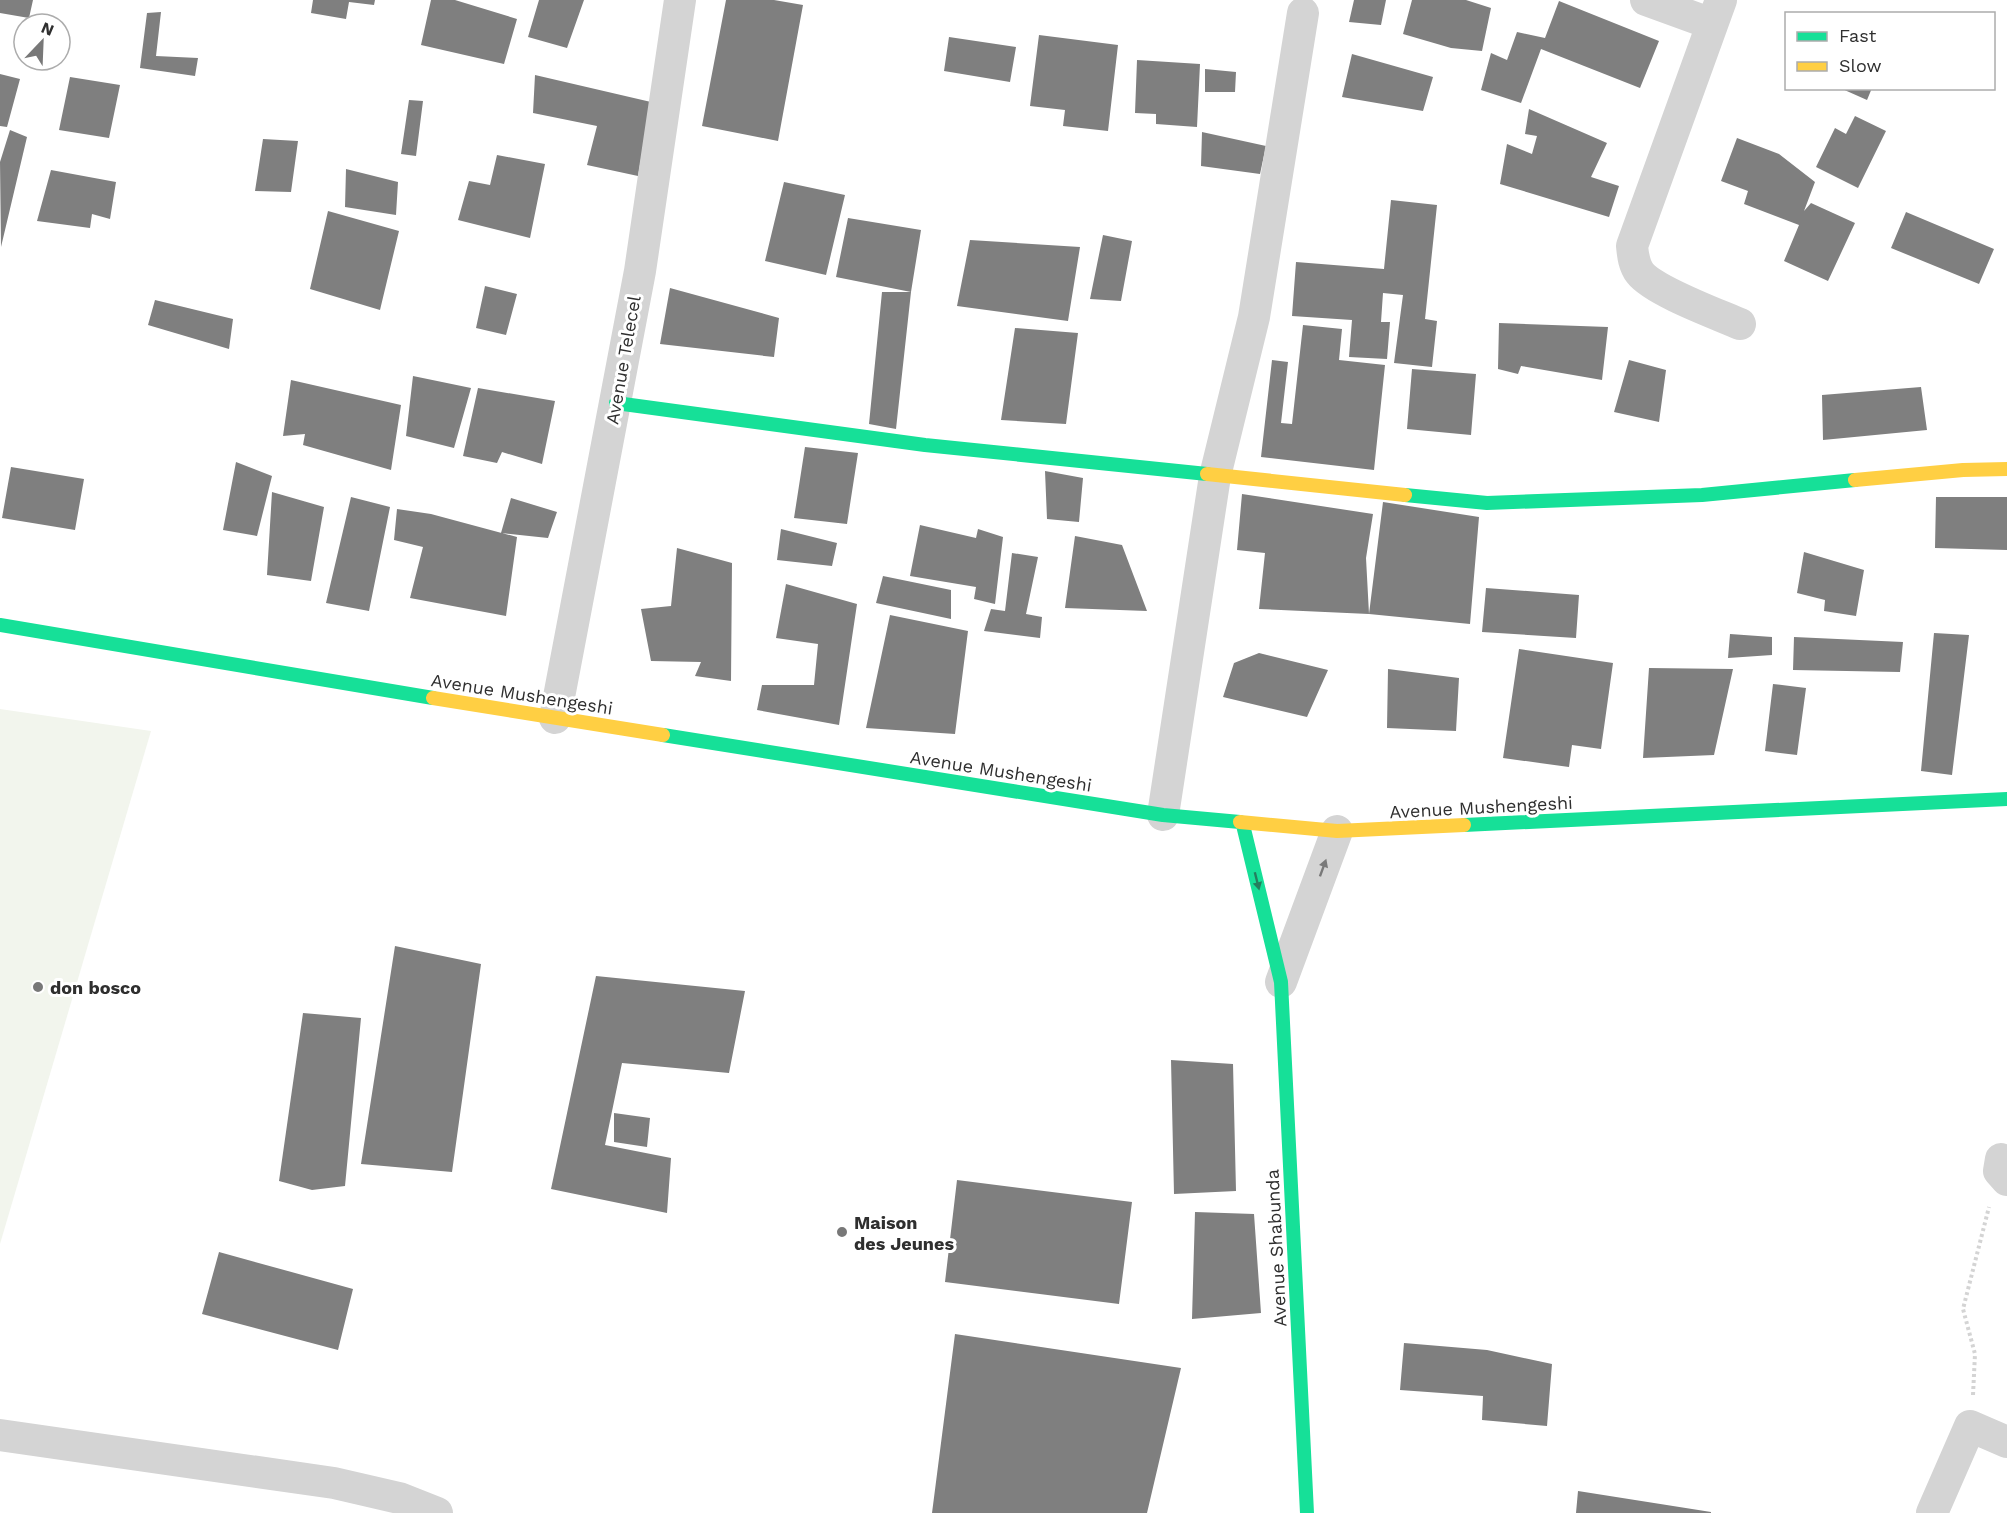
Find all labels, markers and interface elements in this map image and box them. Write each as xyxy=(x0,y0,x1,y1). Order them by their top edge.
north arrow xyxy=(12,12,72,72)
legend xyxy=(1785,12,1995,90)
text: N xyxy=(38,18,57,40)
text: Fast xyxy=(1839,25,1877,46)
text: Slow xyxy=(1839,55,1882,76)
street label: Avenue Telecel xyxy=(601,293,645,426)
street label: Avenue Mushengeshi xyxy=(430,669,614,719)
street label: Avenue Mushengeshi xyxy=(909,746,1093,796)
street label: Avenue Mushengeshi xyxy=(1389,792,1573,822)
one-way arrow xyxy=(1319,859,1329,877)
one-way arrow xyxy=(1252,872,1262,891)
place label: don bosco xyxy=(50,977,141,998)
marker: don bosco xyxy=(31,980,45,994)
street label: Avenue Shabunda xyxy=(1261,1169,1291,1327)
place label: Maison des Jeunes xyxy=(854,1212,954,1254)
marker: Maison des Jeunes xyxy=(835,1225,849,1239)

